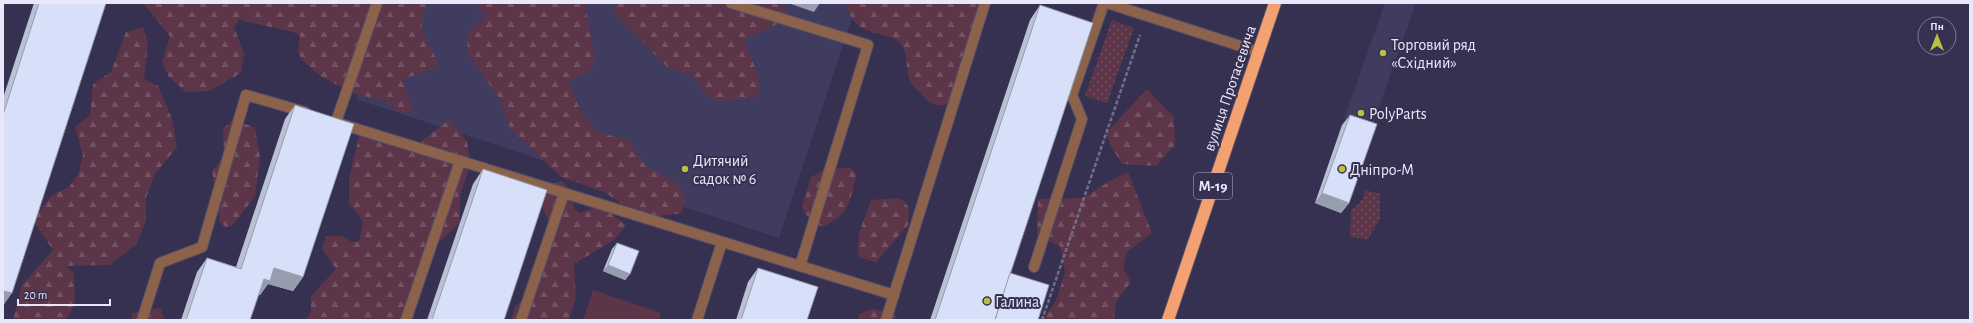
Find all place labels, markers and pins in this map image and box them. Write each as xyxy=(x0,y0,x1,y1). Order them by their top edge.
place label: Торговий ряд «Східний» xyxy=(1391,37,1476,71)
marker: Торговий ряд «Східний» xyxy=(1378,48,1388,58)
place label: PolyParts xyxy=(1369,106,1427,123)
marker: PolyParts xyxy=(1356,108,1366,118)
place label: Дитячий садок № 6 xyxy=(693,153,756,187)
place label: Дніпро-М xyxy=(1350,162,1414,178)
marker: Дитячий садок № 6 xyxy=(680,164,690,174)
marker: Дніпро-М xyxy=(1337,164,1347,174)
place label: Галина xyxy=(995,294,1039,310)
marker: Галина xyxy=(982,296,992,306)

